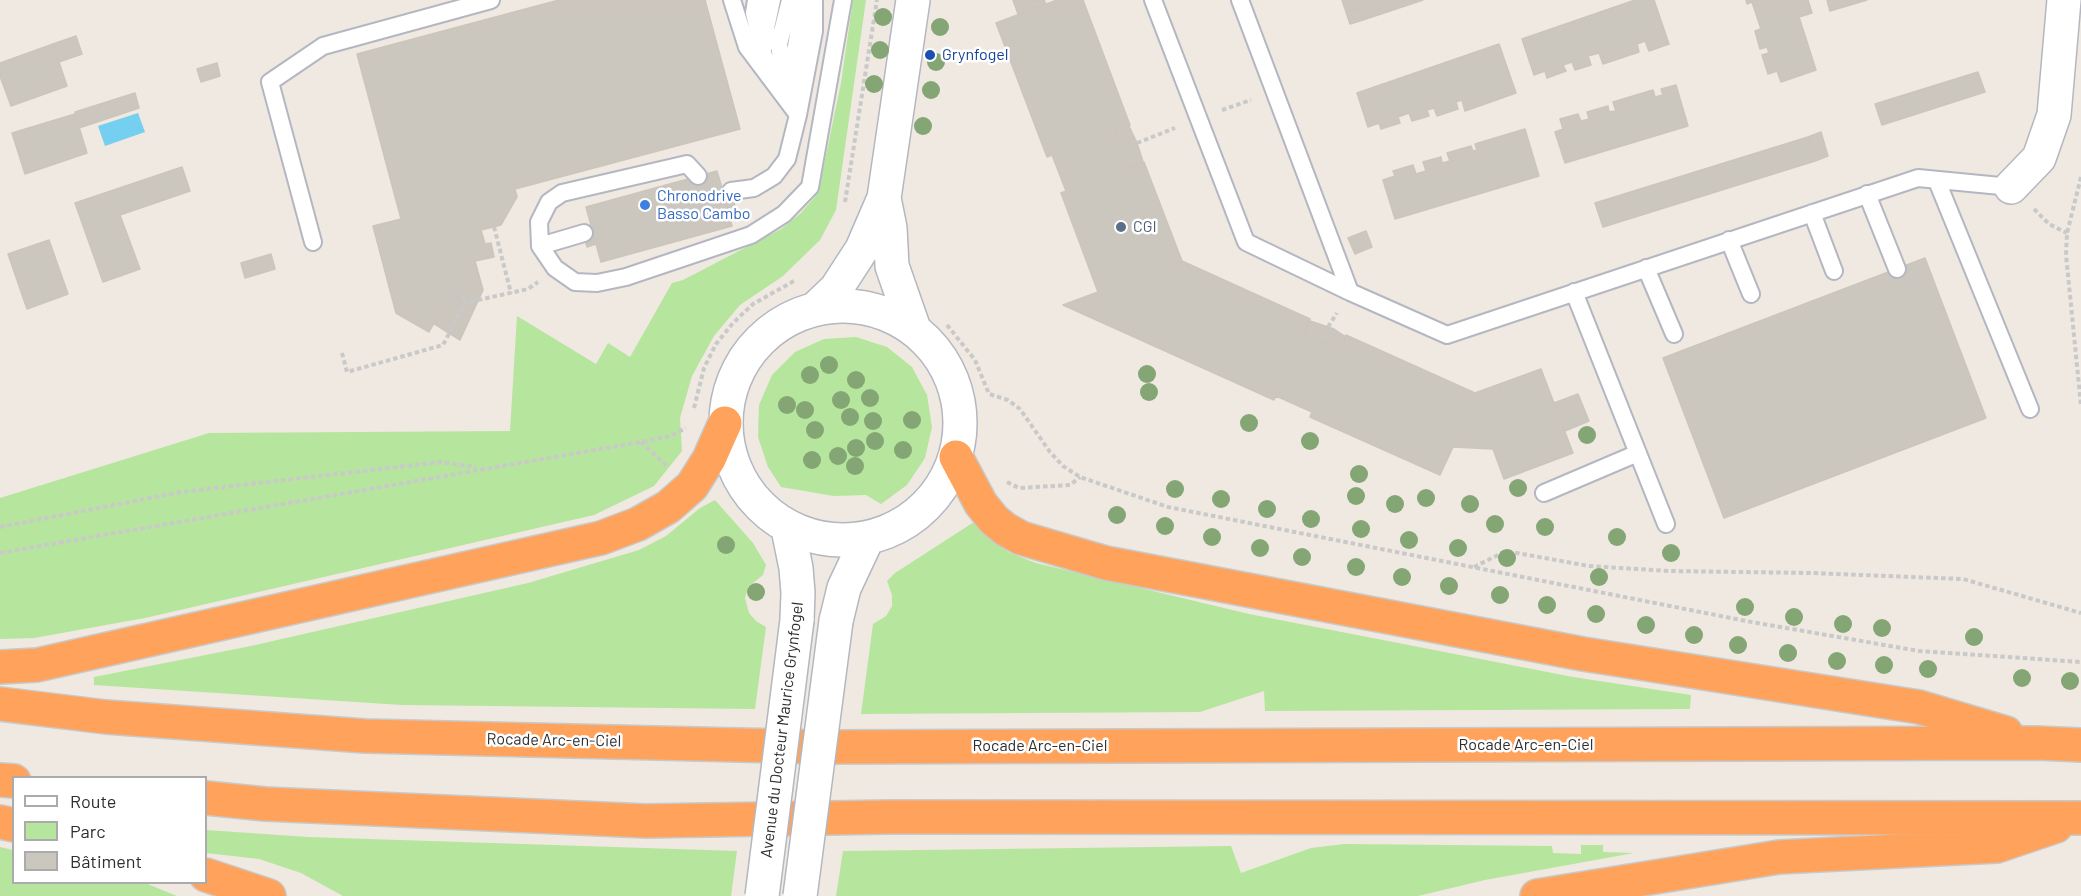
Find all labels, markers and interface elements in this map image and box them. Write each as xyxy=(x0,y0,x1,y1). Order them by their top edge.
place label: Grynfogel xyxy=(942,45,1009,65)
marker: Grynfogel xyxy=(923,48,937,62)
place label: Chronodrive Basso Cambo xyxy=(657,186,751,224)
marker: Chronodrive Basso Cambo xyxy=(638,198,652,212)
place label: CGI xyxy=(1133,217,1157,237)
marker: CGI xyxy=(1114,220,1128,234)
street label: Avenue du Docteur Maurice Grynfogel xyxy=(757,601,807,859)
street label: Rocade Arc-en-Ciel xyxy=(486,729,622,751)
street label: Rocade Arc-en-Ciel xyxy=(1459,735,1593,755)
street label: Rocade Arc-en-Ciel xyxy=(973,736,1107,756)
legend xyxy=(12,776,207,884)
text: Route xyxy=(70,790,116,812)
text: Parc xyxy=(70,820,106,842)
text: Bâtiment xyxy=(70,850,142,872)

